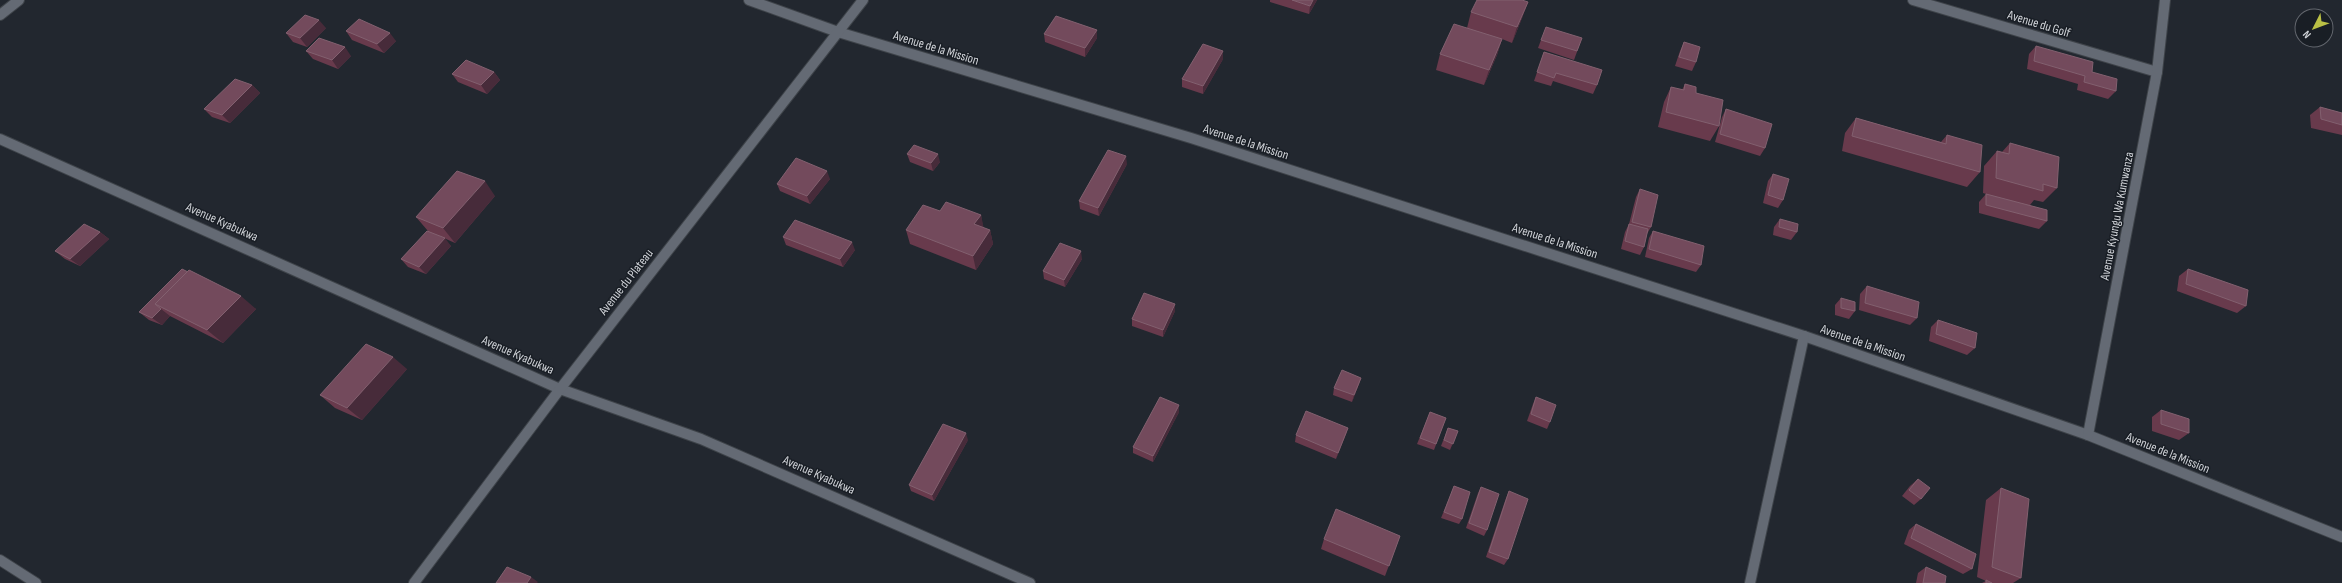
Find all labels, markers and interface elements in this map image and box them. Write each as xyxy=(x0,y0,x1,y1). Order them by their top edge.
street label: Avenue du Golf xyxy=(2005,7,2073,41)
north arrow xyxy=(2294,8,2334,48)
street label: Avenue de la Mission xyxy=(890,27,981,69)
text: N xyxy=(2300,28,2314,41)
street label: Avenue de la Mission xyxy=(1200,120,1291,163)
street label: Avenue Kyungu Wa Kumwanza xyxy=(2097,151,2137,282)
street label: Avenue Kyabukwa xyxy=(183,199,261,245)
street label: Avenue de la Mission xyxy=(1509,219,1600,262)
street label: Avenue du Plateau xyxy=(595,246,657,319)
street label: Avenue de la Mission xyxy=(1817,321,1908,365)
street label: Avenue Kyabukwa xyxy=(479,332,557,378)
street label: Avenue de la Mission xyxy=(2123,429,2212,477)
street label: Avenue Kyabukwa xyxy=(780,452,858,498)

